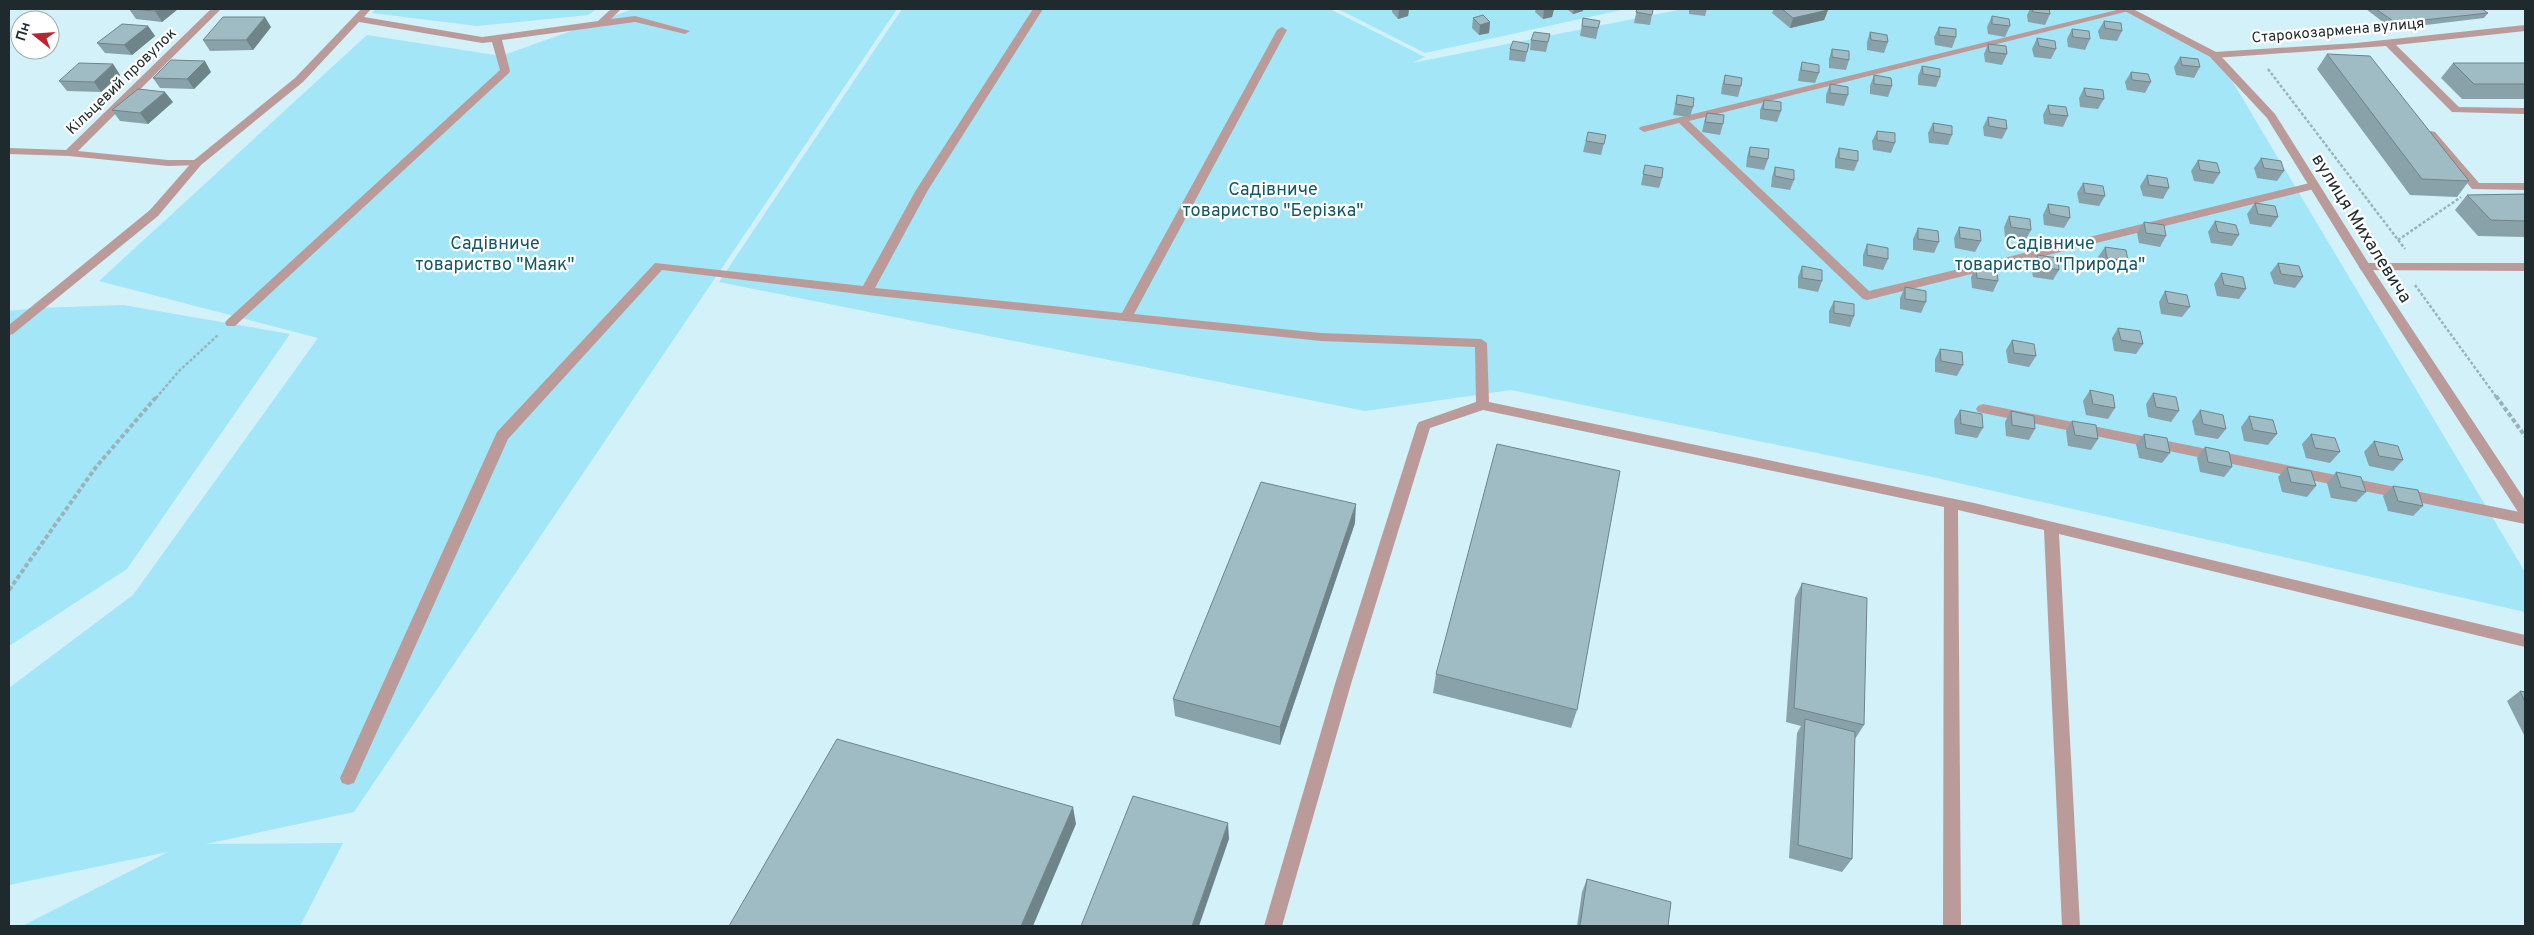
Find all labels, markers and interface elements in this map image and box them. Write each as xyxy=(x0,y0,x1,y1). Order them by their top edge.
north arrow xyxy=(10,10,60,60)
street label: Старокозармена вулиця xyxy=(2251,14,2425,49)
text: Пн xyxy=(13,20,35,43)
street label: Кільцевий провулок xyxy=(63,25,181,140)
street label: вулиця Михалевича xyxy=(2305,150,2416,308)
park label: Садівниче товариство "Берізка" xyxy=(1182,179,1364,223)
park label: Садівниче товариство "Маяк" xyxy=(415,233,575,277)
park label: Садівниче товариство "Природа" xyxy=(1955,233,2145,277)

